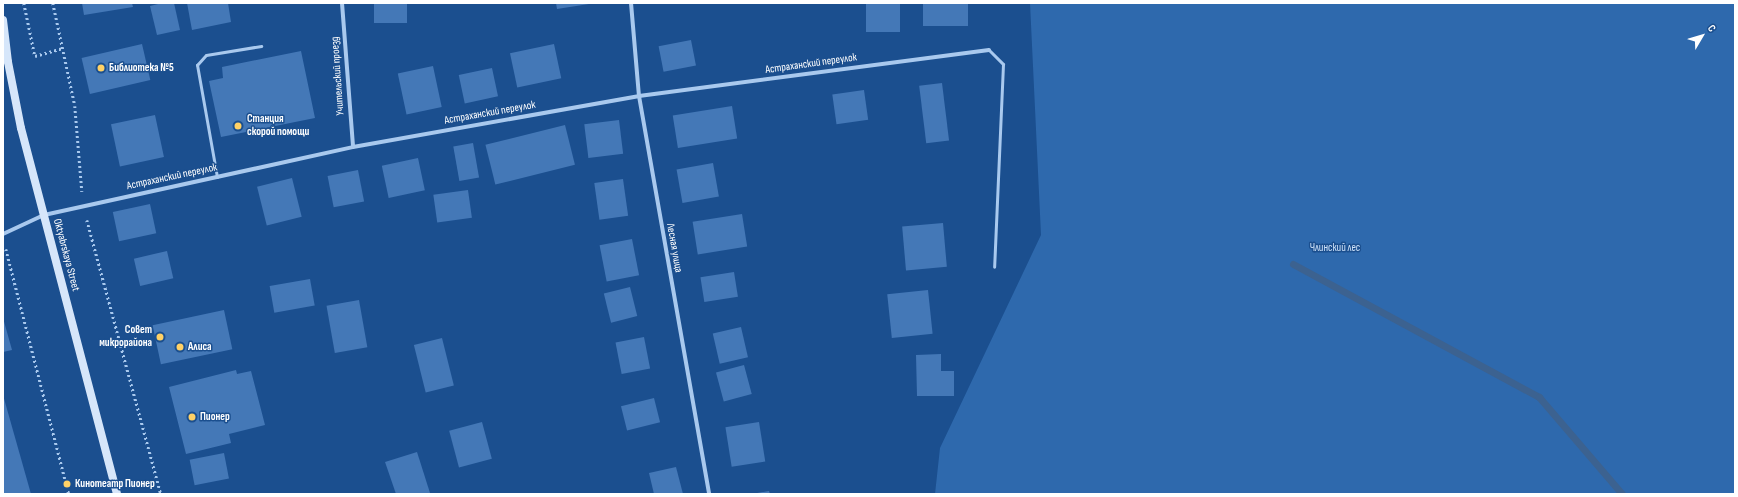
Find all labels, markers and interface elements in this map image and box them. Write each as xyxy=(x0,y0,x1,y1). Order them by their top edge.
north arrow xyxy=(1682,16,1722,56)
text: С xyxy=(1705,22,1719,35)
street label: Учительский проезд xyxy=(329,36,347,116)
street label: Астраханский переулок xyxy=(764,51,858,77)
place label: Библиотека №5 xyxy=(109,61,174,75)
marker: Библиотека №5 xyxy=(96,63,106,73)
street label: Астраханский переулок xyxy=(443,98,537,128)
place label: Станция скорой помощи xyxy=(247,113,309,139)
marker: Станция скорой помощи xyxy=(232,120,244,132)
street label: Астраханский переулок xyxy=(126,161,218,193)
street label: Oktyabrskaya Street xyxy=(50,217,82,293)
street label: Лесная улица xyxy=(663,222,685,274)
park label: Члинский лес xyxy=(1310,241,1360,255)
place label: Совет микрорайона xyxy=(99,324,152,350)
marker: Совет микрорайона xyxy=(155,332,165,342)
place label: Алиса xyxy=(188,340,211,354)
marker: Алиса xyxy=(175,342,185,352)
place label: Пионер xyxy=(200,410,230,424)
marker: Пионер xyxy=(187,412,197,422)
place label: Кинотеатр Пионер xyxy=(75,477,155,491)
marker: Кинотеатр Пионер xyxy=(62,479,72,489)

